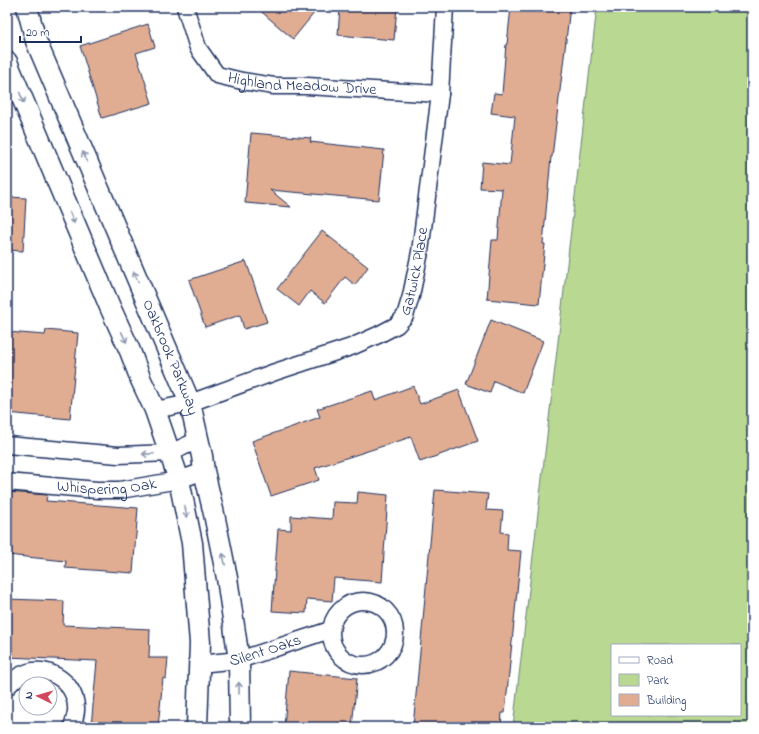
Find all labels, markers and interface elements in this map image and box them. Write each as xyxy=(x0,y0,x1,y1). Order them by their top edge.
scale bar xyxy=(20,18,81,44)
text: 20 m xyxy=(26,24,49,42)
street label: Highland Meadow Drive xyxy=(225,66,378,102)
one-way arrow xyxy=(19,92,26,104)
one-way arrow xyxy=(81,151,89,163)
one-way arrow xyxy=(69,212,77,224)
street label: Gatwick Place xyxy=(394,225,435,318)
one-way arrow xyxy=(132,271,139,283)
street label: Oakbrook Parkway xyxy=(135,296,204,418)
one-way arrow xyxy=(121,331,128,343)
one-way arrow xyxy=(142,450,155,458)
street label: Whispering Oak xyxy=(56,472,159,502)
one-way arrow xyxy=(182,505,190,518)
one-way arrow xyxy=(219,553,227,566)
street label: Silent Oaks xyxy=(228,628,305,673)
legend xyxy=(611,644,741,716)
text: Road xyxy=(647,652,673,670)
text: Park xyxy=(647,672,669,690)
north arrow xyxy=(18,676,58,716)
one-way arrow xyxy=(235,682,243,695)
text: N xyxy=(21,691,37,700)
text: Building xyxy=(646,692,686,711)

